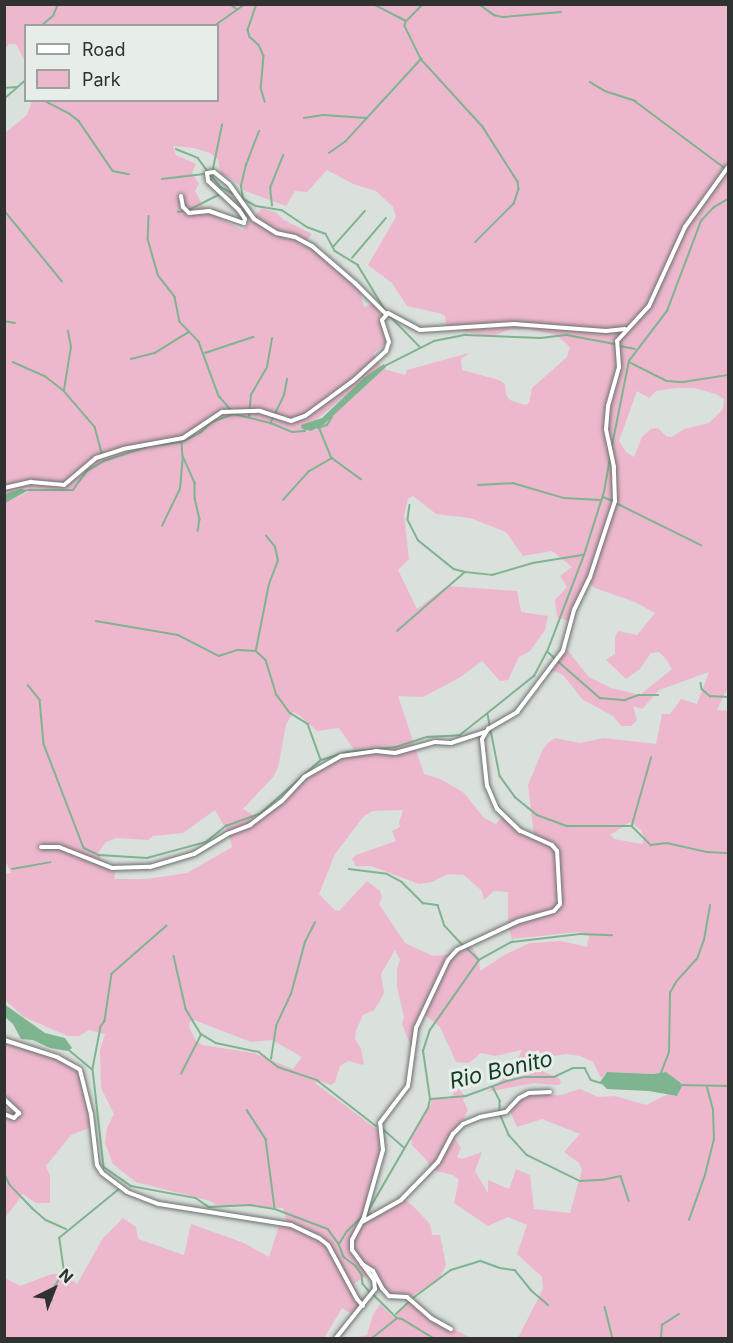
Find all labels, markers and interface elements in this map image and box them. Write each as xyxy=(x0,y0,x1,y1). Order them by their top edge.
legend xyxy=(24,24,219,102)
text: Road xyxy=(82,39,125,60)
text: Park xyxy=(82,69,121,90)
water label: Rio Bonito xyxy=(447,1045,555,1095)
north arrow xyxy=(24,1259,84,1319)
text: N xyxy=(55,1264,78,1287)

